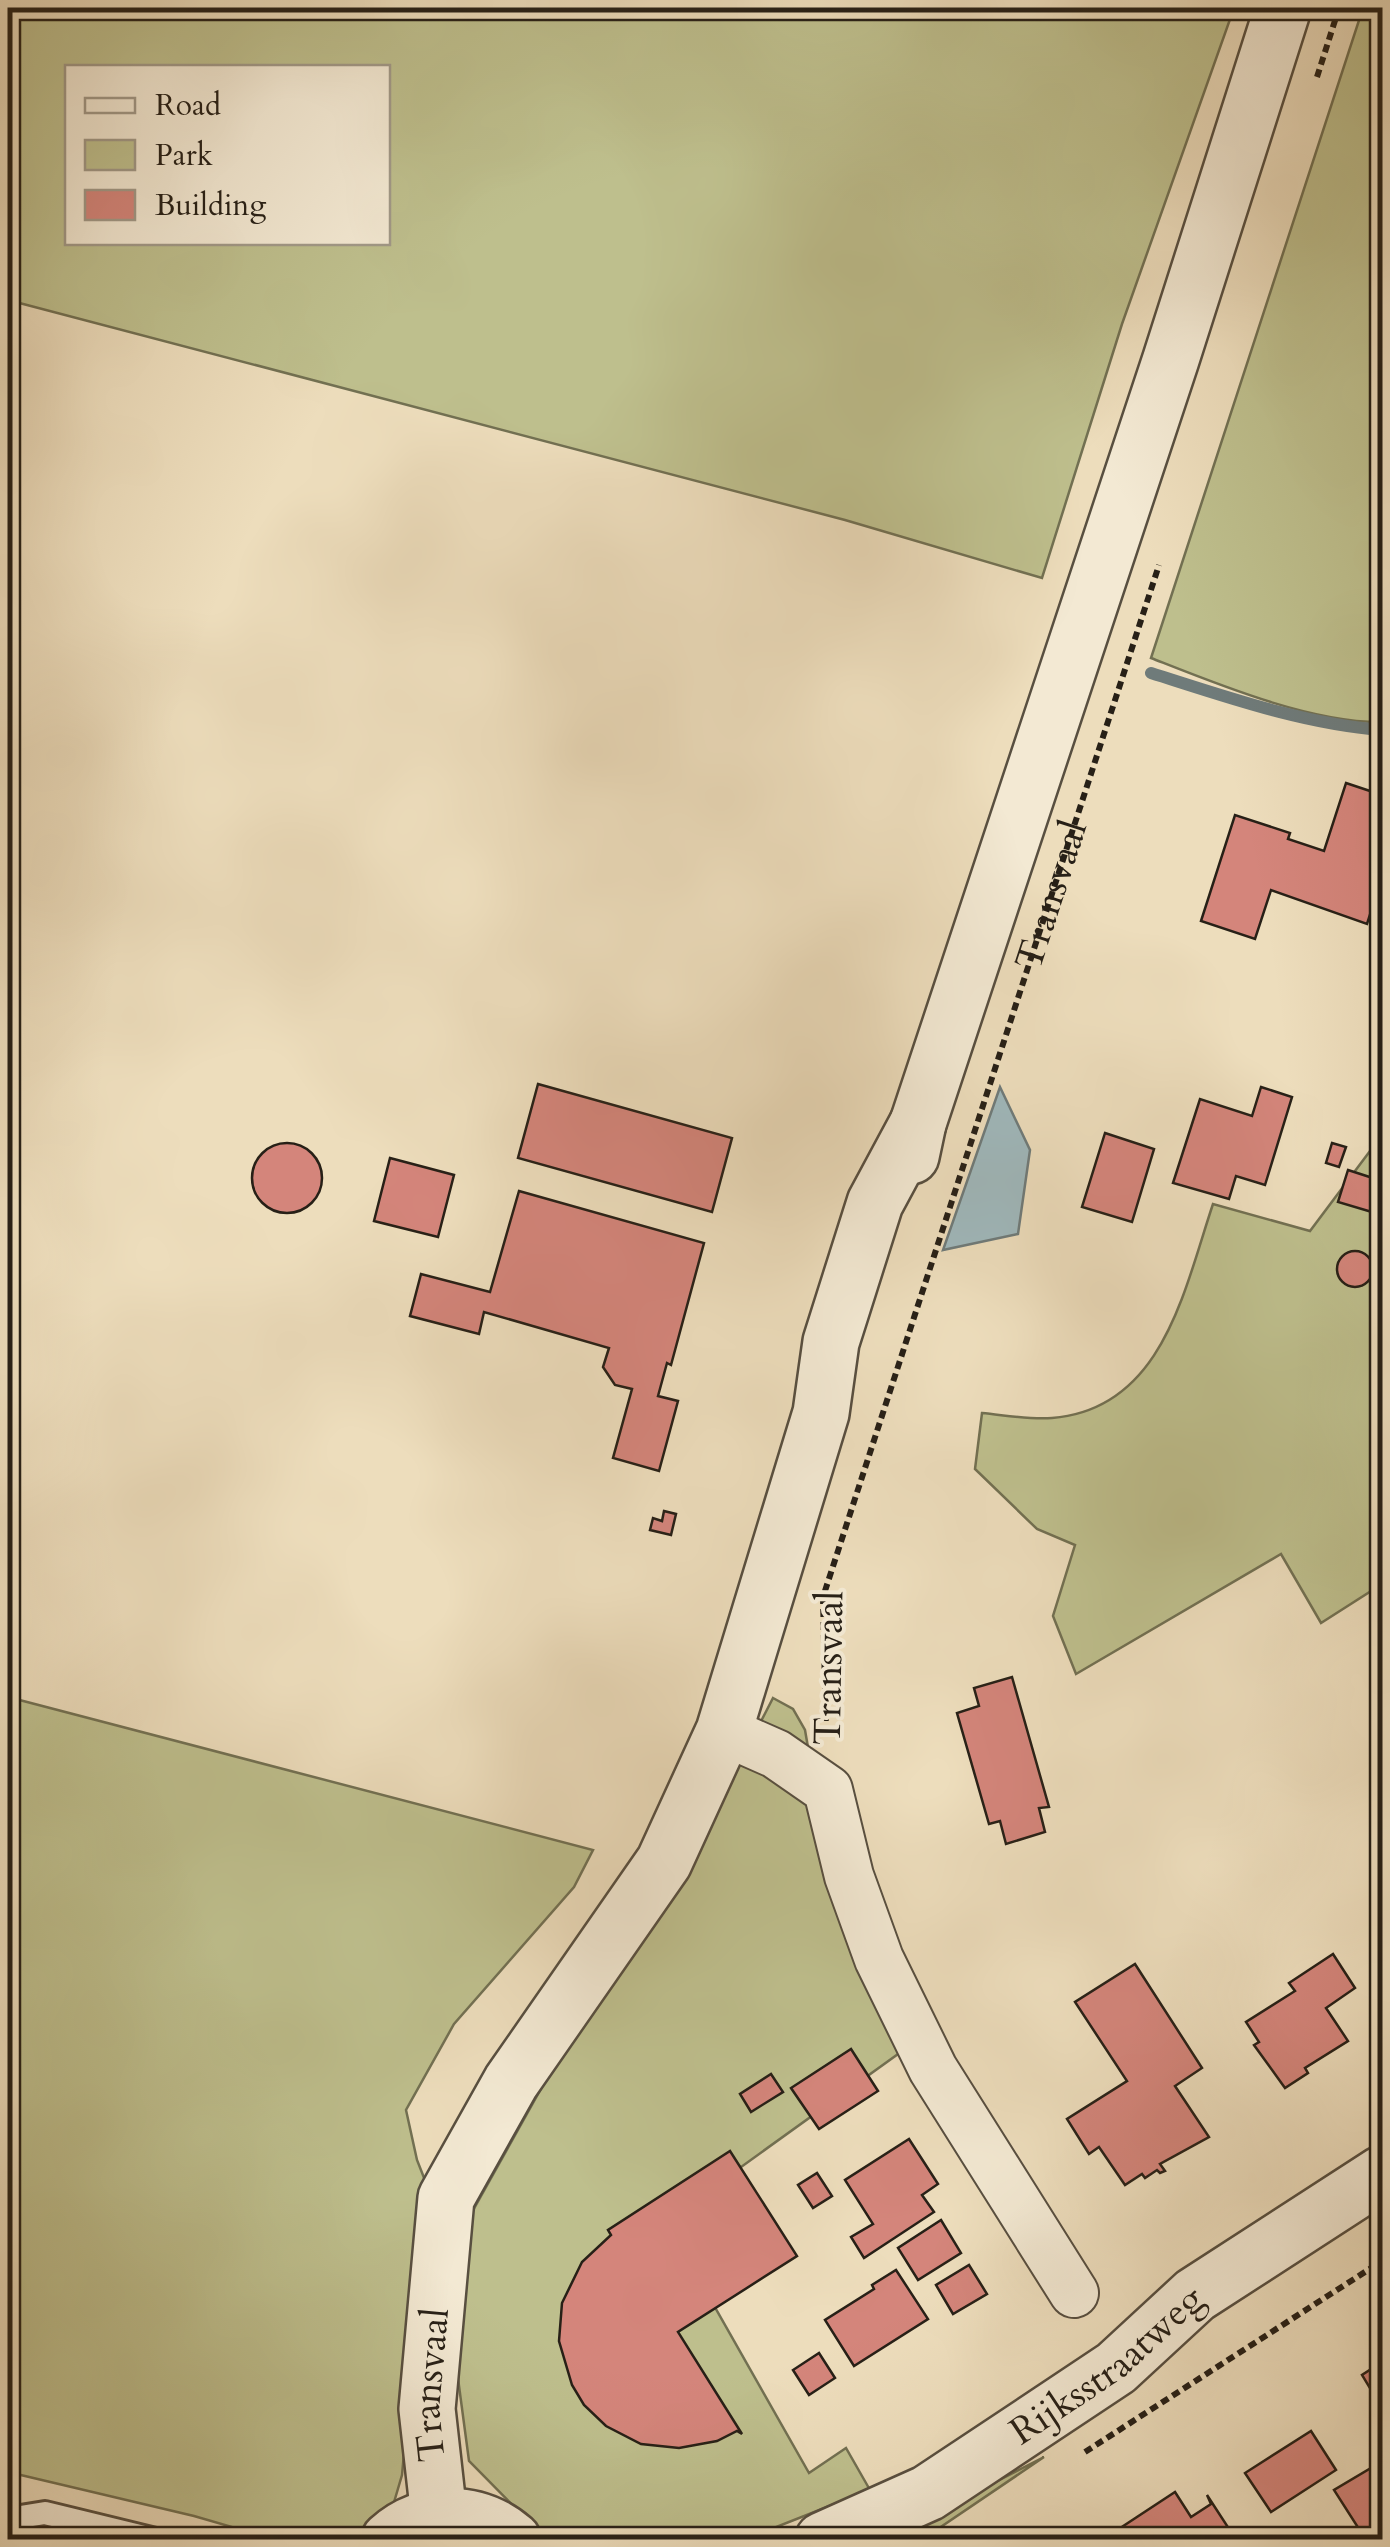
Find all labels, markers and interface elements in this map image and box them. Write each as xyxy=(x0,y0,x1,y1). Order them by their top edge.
legend xyxy=(65,65,390,245)
text: Road xyxy=(155,85,221,126)
text: Park xyxy=(155,135,213,176)
text: Building xyxy=(155,185,266,226)
street label: Transvaal xyxy=(1003,814,1100,977)
street label: Transvaal xyxy=(802,1590,856,1746)
street label: Rijksstraatweg xyxy=(1000,2273,1216,2457)
street label: Transvaal xyxy=(401,2305,462,2464)

